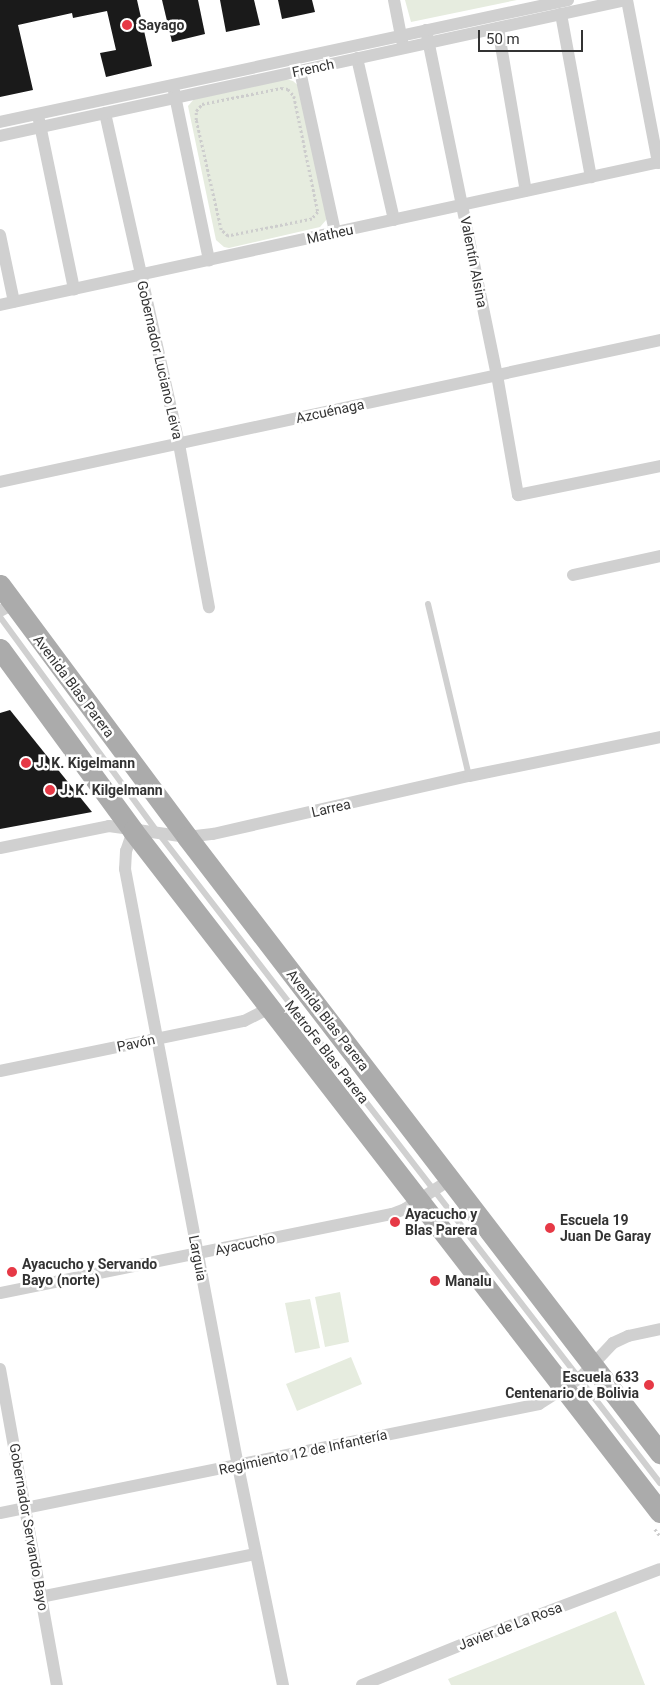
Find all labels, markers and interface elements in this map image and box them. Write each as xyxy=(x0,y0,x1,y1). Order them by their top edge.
place label: Sayago xyxy=(138,17,184,33)
marker: Sayago xyxy=(120,18,134,32)
scale bar xyxy=(480,20,585,52)
text: 50 m xyxy=(486,30,520,48)
street label: French xyxy=(291,55,335,81)
street label: Valentín Alsina xyxy=(457,215,491,309)
street label: Matheu xyxy=(305,221,355,247)
street label: Gobernador Luciano Leiva xyxy=(134,279,186,441)
street label: Azcuénaga xyxy=(294,396,366,426)
street label: Avenida Blas Parera xyxy=(30,631,118,741)
place label: J. K. Kigelmann xyxy=(36,755,135,771)
marker: J. K. Kigelmann xyxy=(20,757,32,769)
place label: J. K. Kilgelmann xyxy=(60,782,163,798)
marker: J. K. Kilgelmann xyxy=(44,784,56,796)
street label: Larrea xyxy=(310,795,352,821)
street label: Avenida Blas Parera xyxy=(283,966,373,1074)
street label: MetroFe Blas Parera xyxy=(282,997,372,1107)
street label: Pavón xyxy=(115,1031,157,1055)
place label: Ayacucho y Blas Parera xyxy=(405,1206,477,1238)
place label: Escuela 19 Juan De Garay xyxy=(560,1212,651,1244)
marker: Ayacucho y Blas Parera xyxy=(389,1216,401,1228)
marker: Escuela 19 Juan De Garay xyxy=(544,1222,556,1234)
street label: Ayacucho xyxy=(213,1229,277,1259)
street label: Larguia xyxy=(185,1234,211,1282)
place label: Ayacucho y Servando Bayo (norte) xyxy=(22,1256,157,1288)
marker: Ayacucho y Servando Bayo (norte) xyxy=(6,1266,18,1278)
place label: Manalu xyxy=(445,1273,492,1289)
marker: Manalu xyxy=(429,1275,441,1287)
place label: Escuela 633 Centenario de Bolivia xyxy=(505,1369,639,1401)
marker: Escuela 633 Centenario de Bolivia xyxy=(643,1379,655,1391)
street label: Regimiento 12 de Infantería xyxy=(217,1426,389,1478)
street label: Gobernador Servando Bayo xyxy=(6,1442,52,1612)
street label: Javier de La Rosa xyxy=(456,1598,564,1654)

